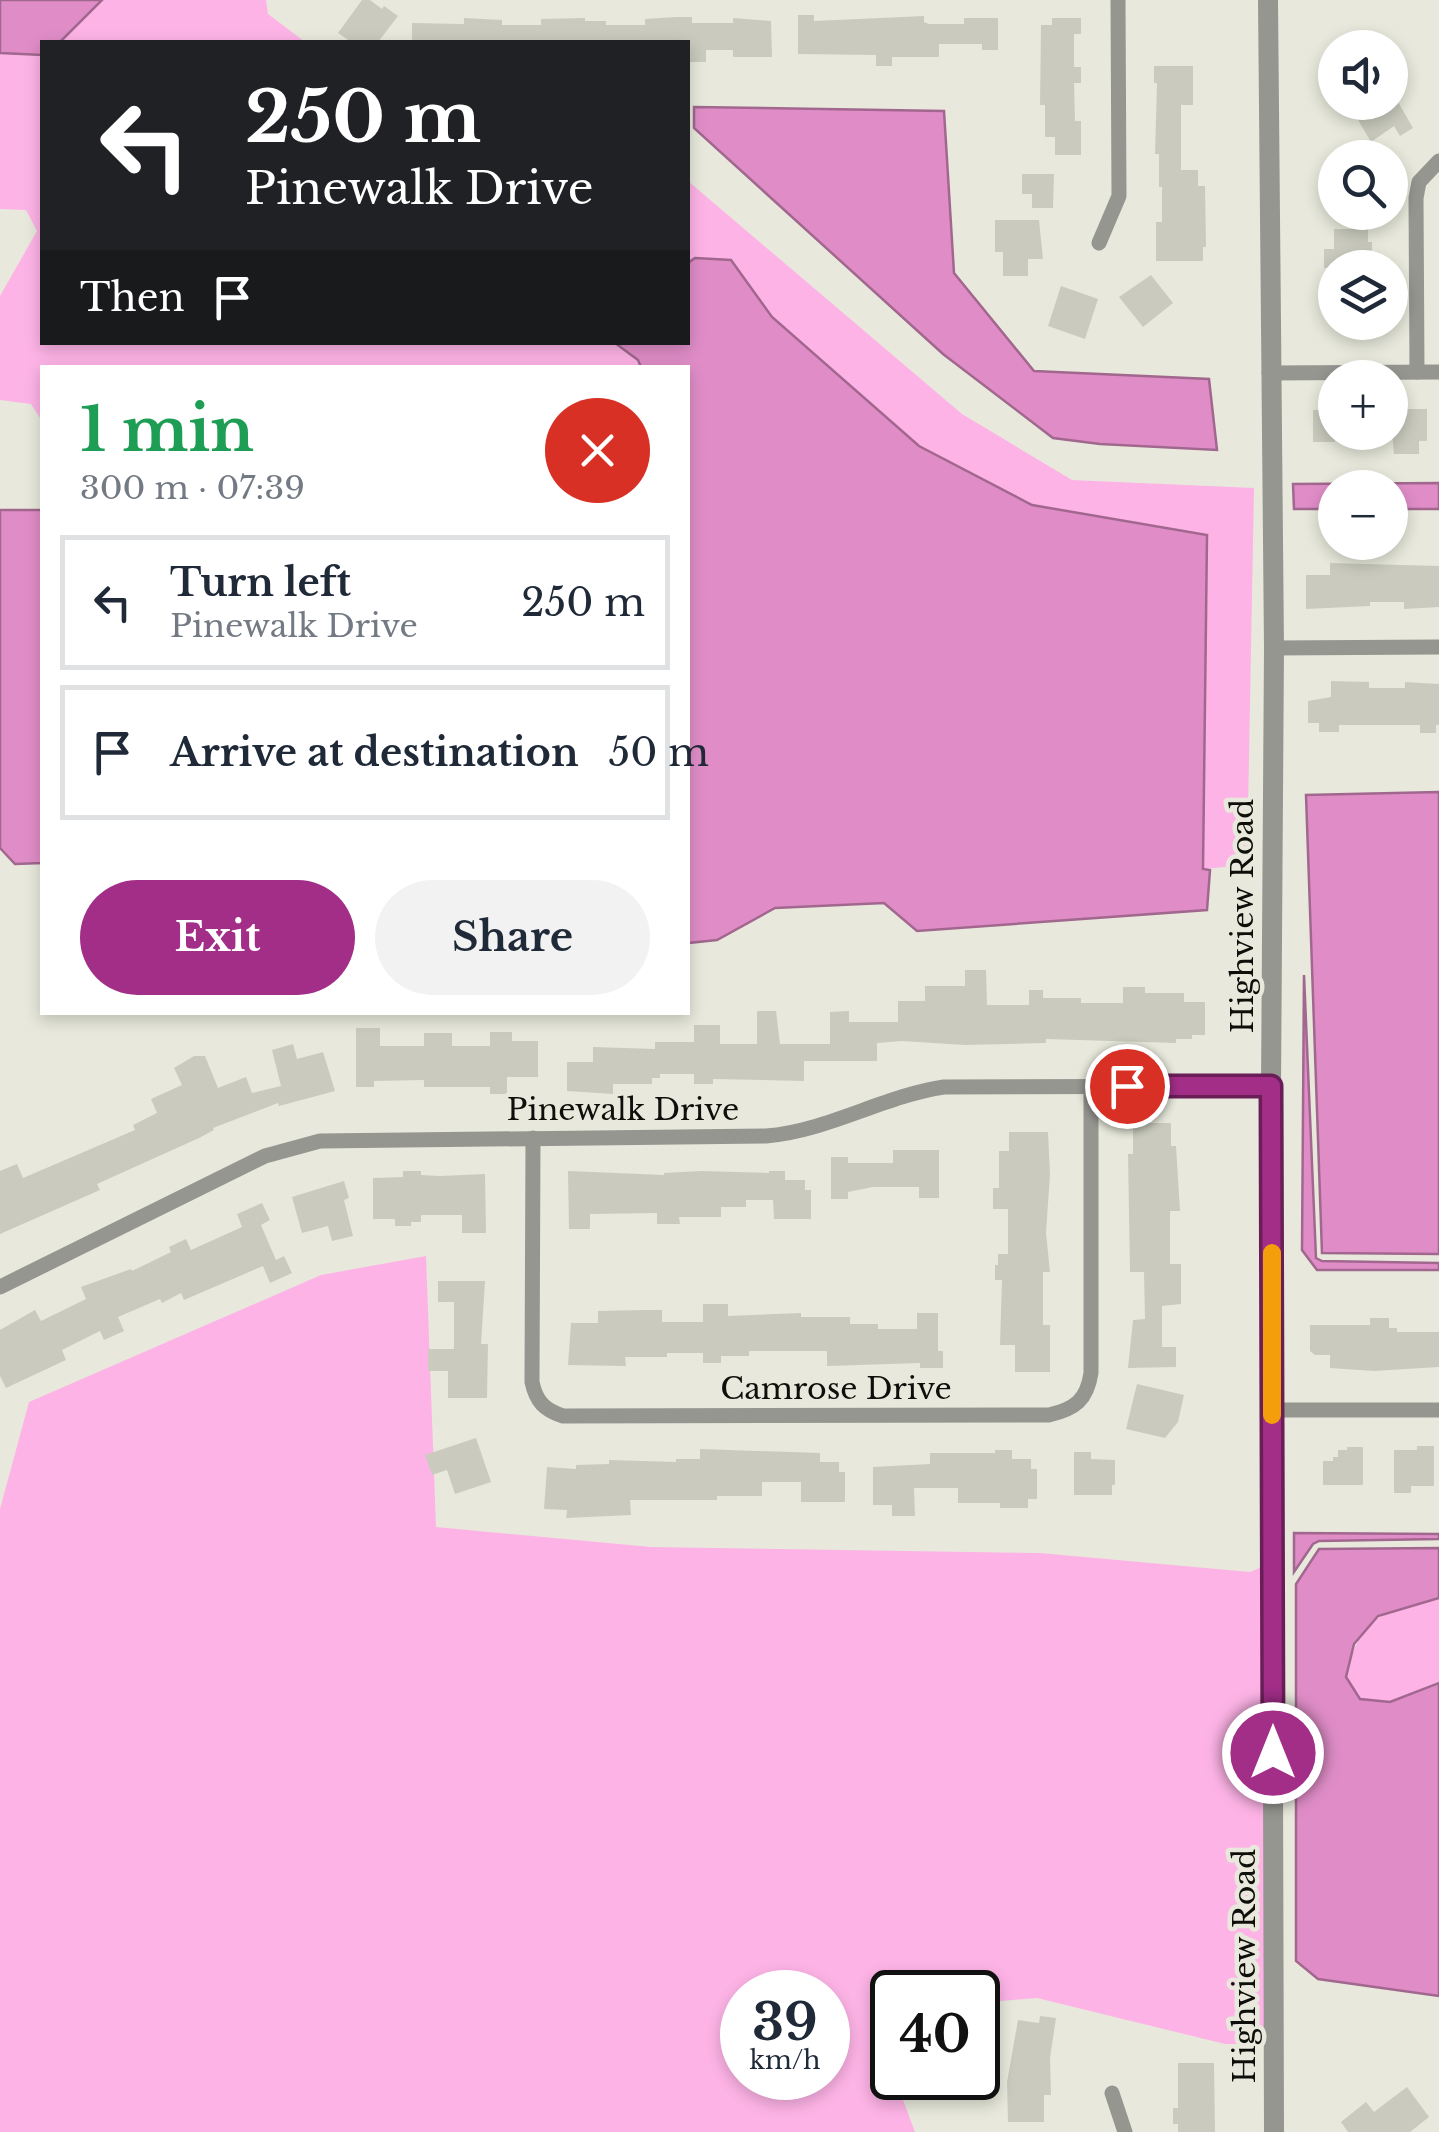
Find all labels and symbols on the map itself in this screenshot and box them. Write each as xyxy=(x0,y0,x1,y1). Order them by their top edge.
street label: Highview Road xyxy=(1224,799,1261,1033)
pin xyxy=(1085,1044,1170,1129)
street label: Pinewalk Drive xyxy=(507,1091,739,1128)
street label: Camrose Drive xyxy=(720,1370,952,1407)
position arrow xyxy=(1221,1701,1325,1805)
street label: Highview Road xyxy=(1226,1849,1263,2083)
speed limit sign: 40 xyxy=(870,1970,1000,2100)

